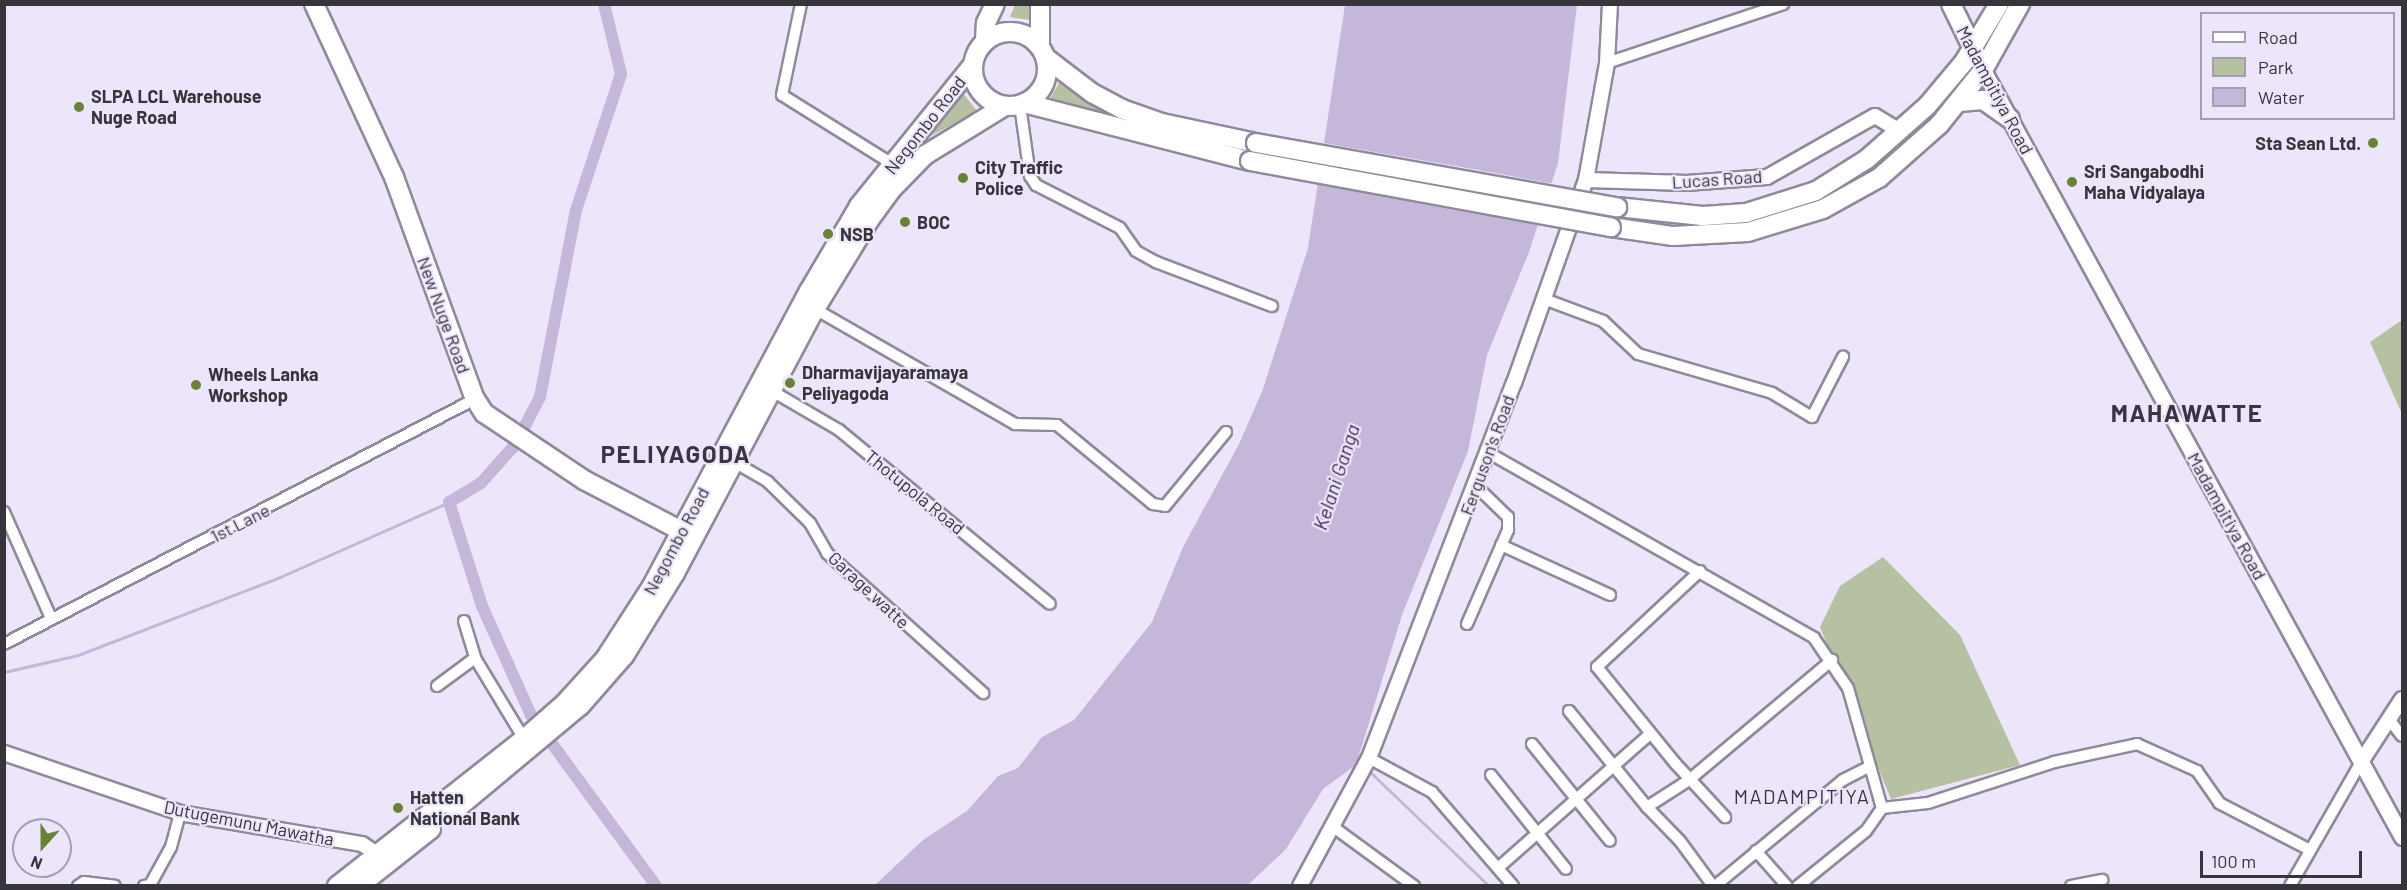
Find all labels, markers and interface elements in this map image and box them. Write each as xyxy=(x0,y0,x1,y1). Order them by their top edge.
legend xyxy=(2200,12,2395,120)
street label: Madampitiya Road xyxy=(1952,22,2038,158)
text: Road xyxy=(2258,26,2298,48)
text: Park xyxy=(2258,56,2293,78)
street label: Negombo Road xyxy=(880,71,970,179)
place label: SLPA LCL Warehouse Nuge Road xyxy=(91,86,262,128)
text: Water xyxy=(2258,86,2305,108)
marker: SLPA LCL Warehouse Nuge Road xyxy=(72,100,86,114)
place label: Sta Sean Ltd. xyxy=(2255,132,2361,154)
marker: Sta Sean Ltd. xyxy=(2366,136,2380,150)
place label: City Traffic Police xyxy=(975,157,1063,200)
place label: Sri Sangabodhi Maha Vidyalaya xyxy=(2084,161,2205,204)
street label: Lucas Road xyxy=(1671,165,1763,193)
marker: City Traffic Police xyxy=(956,171,970,185)
marker: Sri Sangabodhi Maha Vidyalaya xyxy=(2065,175,2079,189)
place label: BOC xyxy=(917,211,950,233)
marker: BOC xyxy=(898,215,912,229)
place label: NSB xyxy=(840,223,874,245)
marker: NSB xyxy=(821,227,835,241)
street label: New Nuge Road xyxy=(413,254,475,376)
place label: Dharmavijayaramaya Peliyagoda xyxy=(802,362,968,404)
place label: Wheels Lanka Workshop xyxy=(208,364,319,406)
marker: Dharmavijayaramaya Peliyagoda xyxy=(783,376,797,390)
marker: Wheels Lanka Workshop xyxy=(189,378,203,392)
street label: Ferguson's Road xyxy=(1455,392,1519,518)
district label: MAHAWATTE xyxy=(2111,399,2263,427)
water label: Kelani Ganga xyxy=(1308,421,1364,533)
district label: PELIYAGODA xyxy=(601,440,751,468)
street label: Thotupola Road xyxy=(861,445,969,539)
street label: Madampitiya Road xyxy=(2183,449,2271,583)
street label: Negombo Road xyxy=(639,483,713,599)
street label: 1st Lane xyxy=(207,499,273,547)
street label: Garage watte xyxy=(824,547,914,633)
district label: MADAMPITIYA xyxy=(1734,784,1870,808)
place label: Hatten National Bank xyxy=(410,787,520,830)
street label: Dutugemunu Mawatha xyxy=(162,796,336,850)
marker: Hatten National Bank xyxy=(391,801,405,815)
north arrow xyxy=(12,818,72,878)
scale bar xyxy=(2203,839,2365,877)
text: 100 m xyxy=(2211,850,2256,872)
text: N xyxy=(28,853,44,874)

